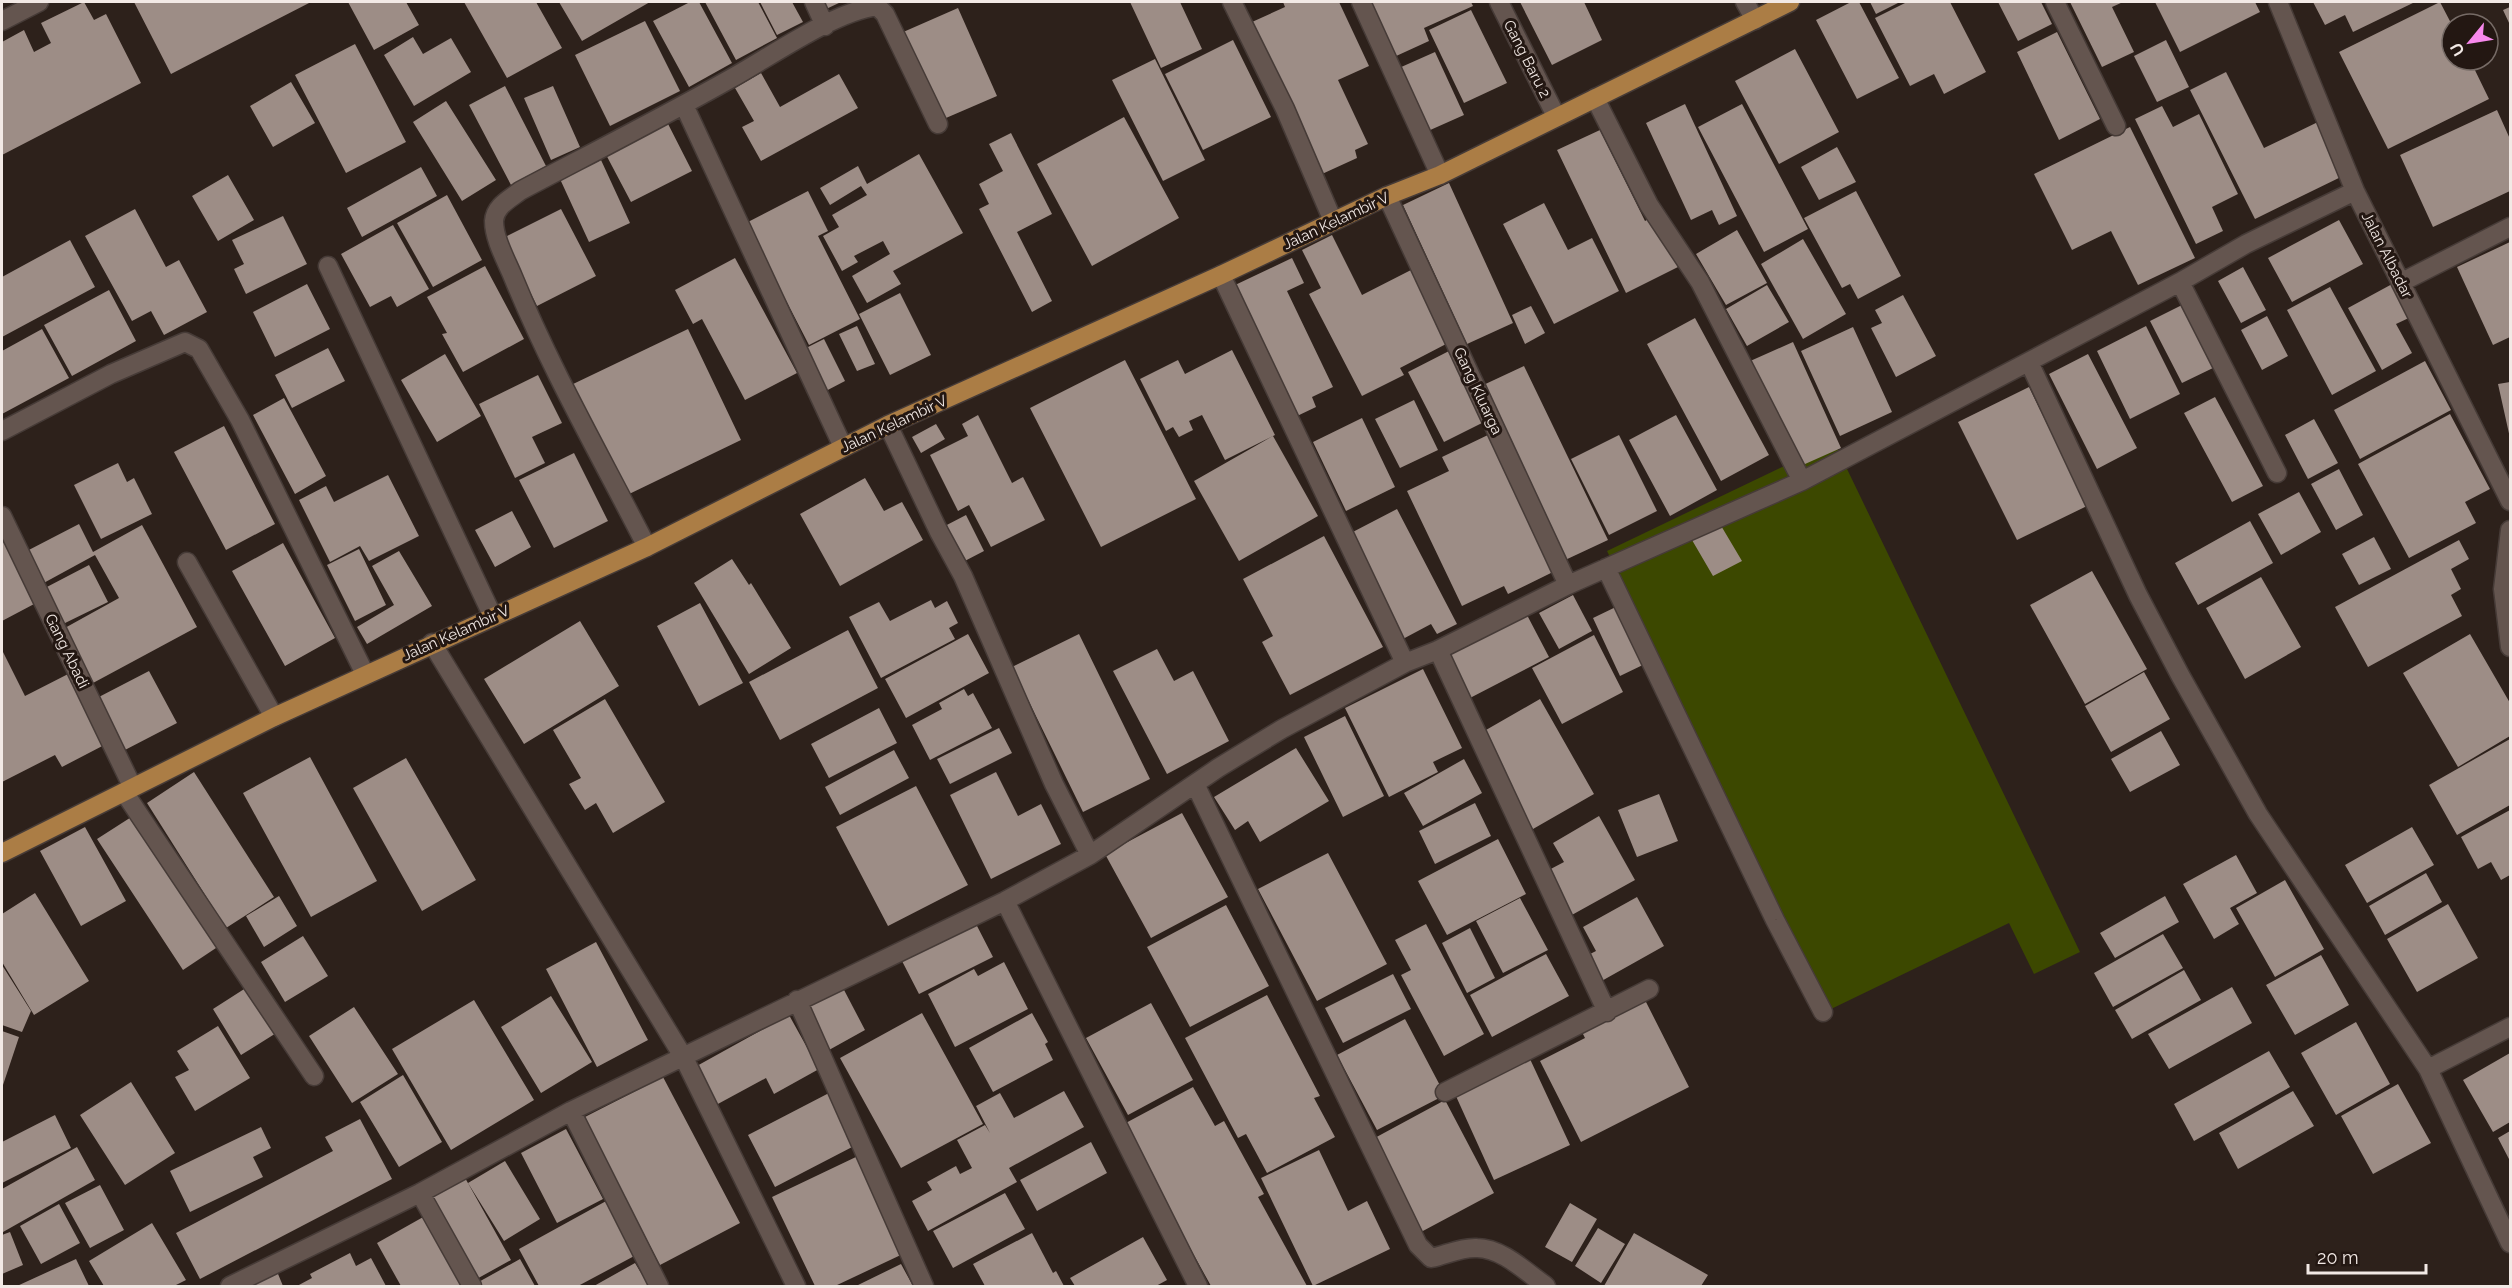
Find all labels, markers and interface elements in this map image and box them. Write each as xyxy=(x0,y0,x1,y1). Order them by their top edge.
north arrow xyxy=(2440,12,2500,72)
street label: Gang Baru 2 xyxy=(1500,17,1554,101)
text: U xyxy=(2446,39,2469,59)
street label: Jalan Kelambir V xyxy=(1280,189,1392,253)
street label: Jalan Albadar xyxy=(2358,209,2417,302)
street label: Gang Kluarga xyxy=(1450,345,1506,437)
street label: Jalan Kelambir V xyxy=(838,392,950,456)
street label: Jalan Kelambir V xyxy=(400,601,512,665)
street label: Gang Abadi xyxy=(41,611,93,691)
scale bar xyxy=(2308,1237,2426,1275)
text: 20 m xyxy=(2317,1247,2359,1268)

